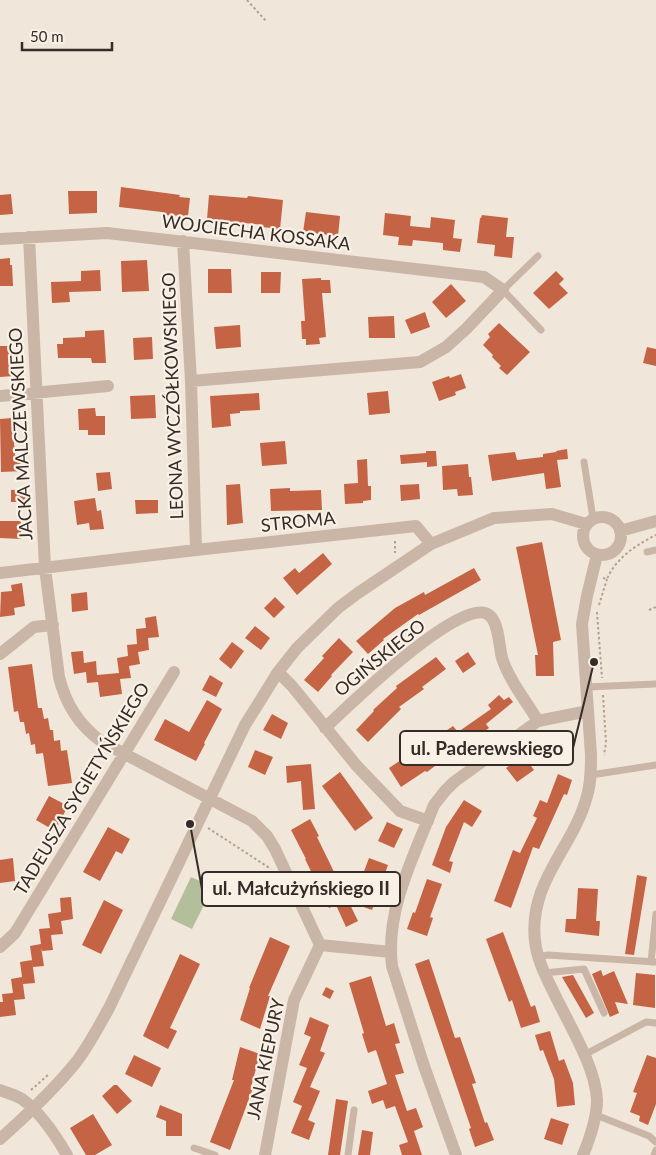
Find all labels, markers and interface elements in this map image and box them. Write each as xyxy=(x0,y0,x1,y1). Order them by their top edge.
scale bar xyxy=(22,20,112,52)
text: 50 m xyxy=(30,27,64,45)
street label: WOJCIECHA KOSSAKA xyxy=(160,210,353,255)
street label: LEONA WYCZÓŁKOWSKIEGO xyxy=(157,272,187,520)
street label: JACKA MALCZEWSKIEGO xyxy=(3,327,37,541)
street label: STROMA xyxy=(260,506,337,536)
street label: OGIŃSKIEGO xyxy=(329,614,429,701)
street label: TADEUSZA SYGIETYŃSKIEGO xyxy=(9,678,153,899)
callout: ul. Paderewskiego xyxy=(400,731,573,765)
text: ul. Paderewskiego xyxy=(411,736,563,759)
callout: ul. Małcużyńskiego II xyxy=(202,872,400,906)
text: ul. Małcużyńskiego II xyxy=(212,876,390,899)
street label: JANA KIEPURY xyxy=(241,996,289,1121)

